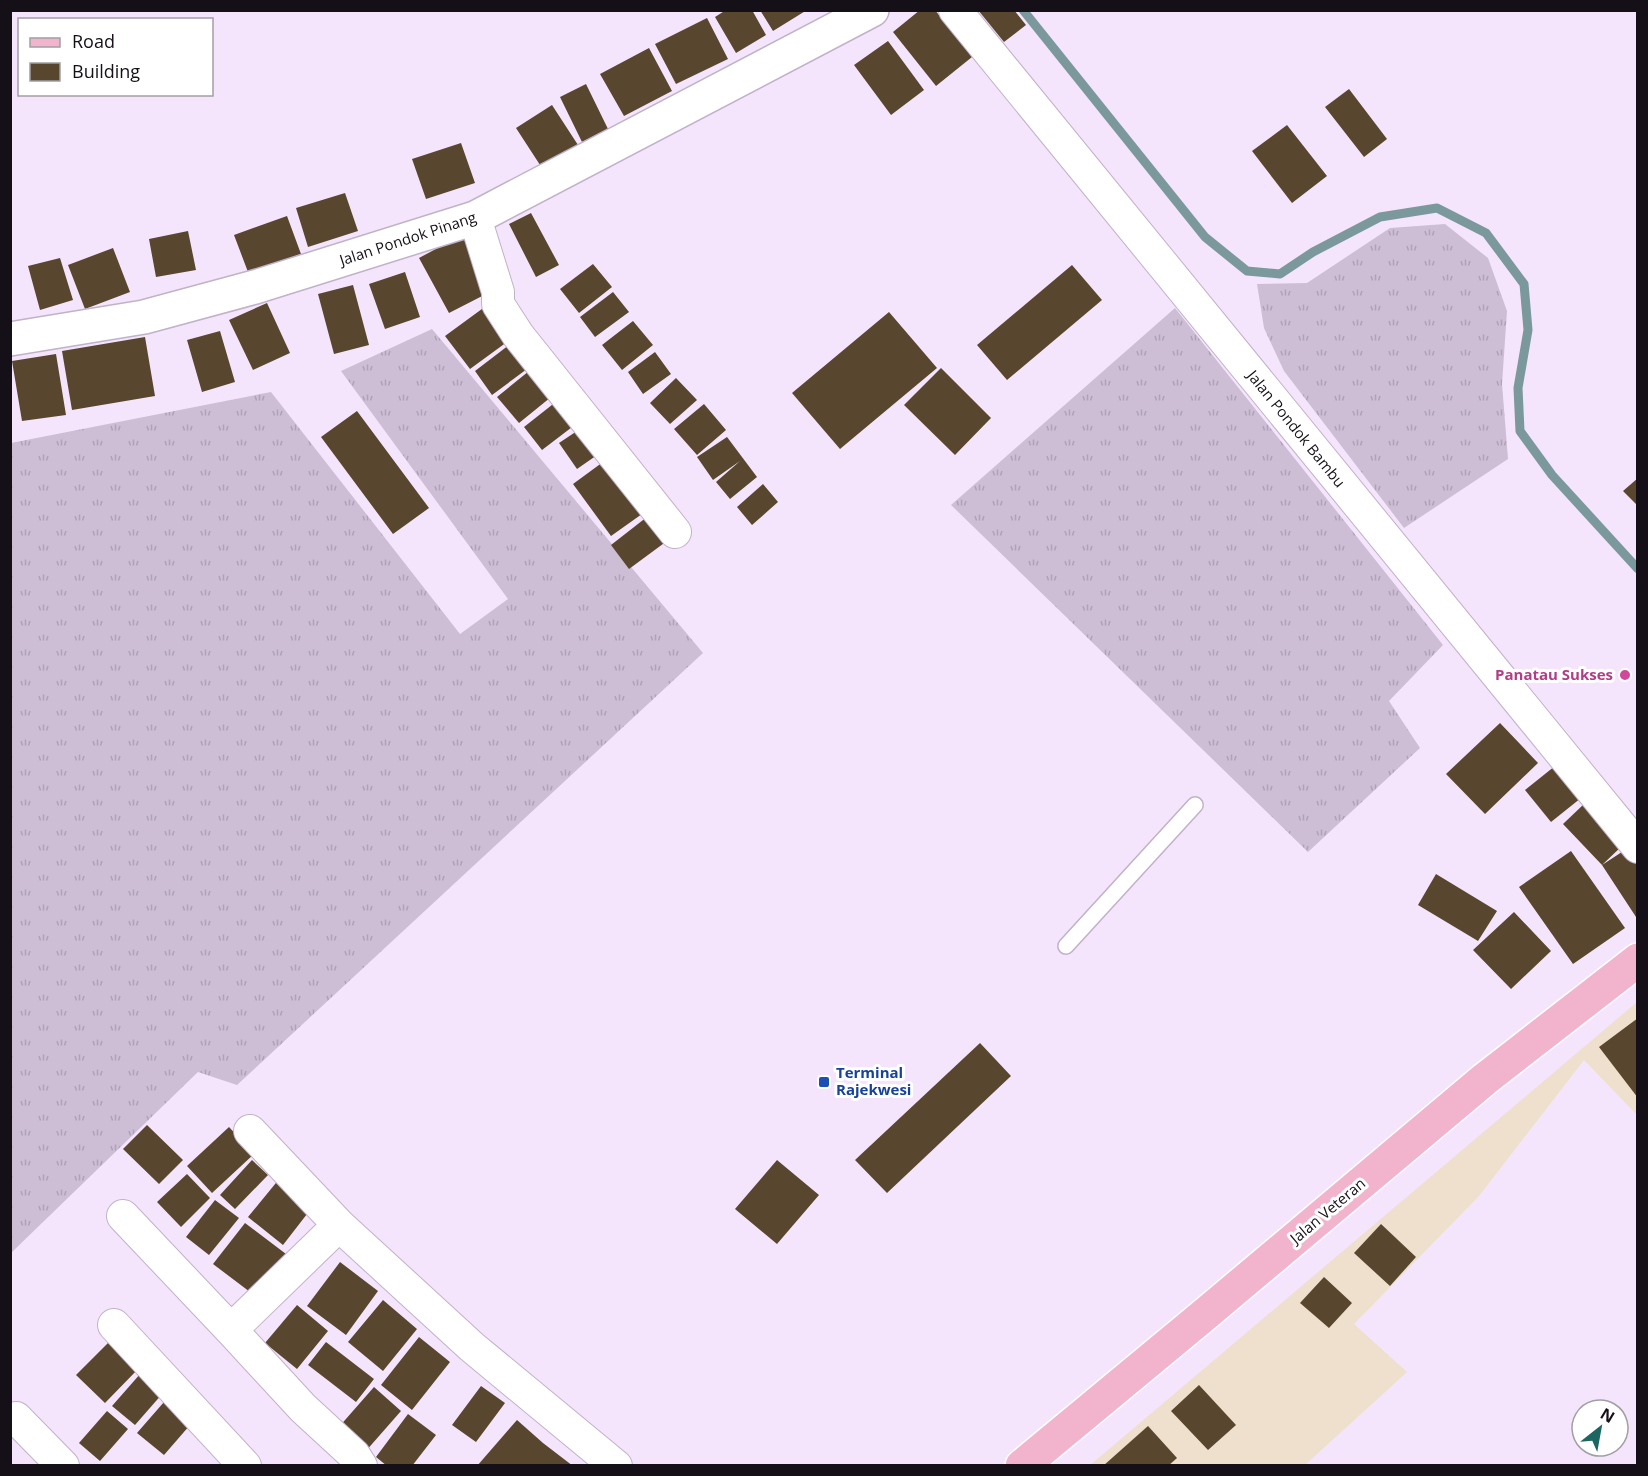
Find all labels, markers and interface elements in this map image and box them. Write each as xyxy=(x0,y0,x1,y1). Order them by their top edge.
legend xyxy=(18,18,213,96)
text: Road xyxy=(72,29,115,53)
text: Building xyxy=(72,59,140,83)
street label: Jalan Pondok Pinang xyxy=(335,207,479,270)
street label: Jalan Pondok Bambu xyxy=(1242,364,1350,491)
place label: Panatau Sukses xyxy=(1495,664,1613,684)
marker: Panatau Sukses xyxy=(1618,668,1632,682)
place label: Terminal Rajekwesi xyxy=(836,1062,911,1099)
marker: Terminal Rajekwesi xyxy=(817,1075,831,1089)
street label: Jalan Veteran xyxy=(1284,1173,1369,1249)
north arrow xyxy=(1570,1398,1630,1458)
text: N xyxy=(1596,1402,1619,1428)

